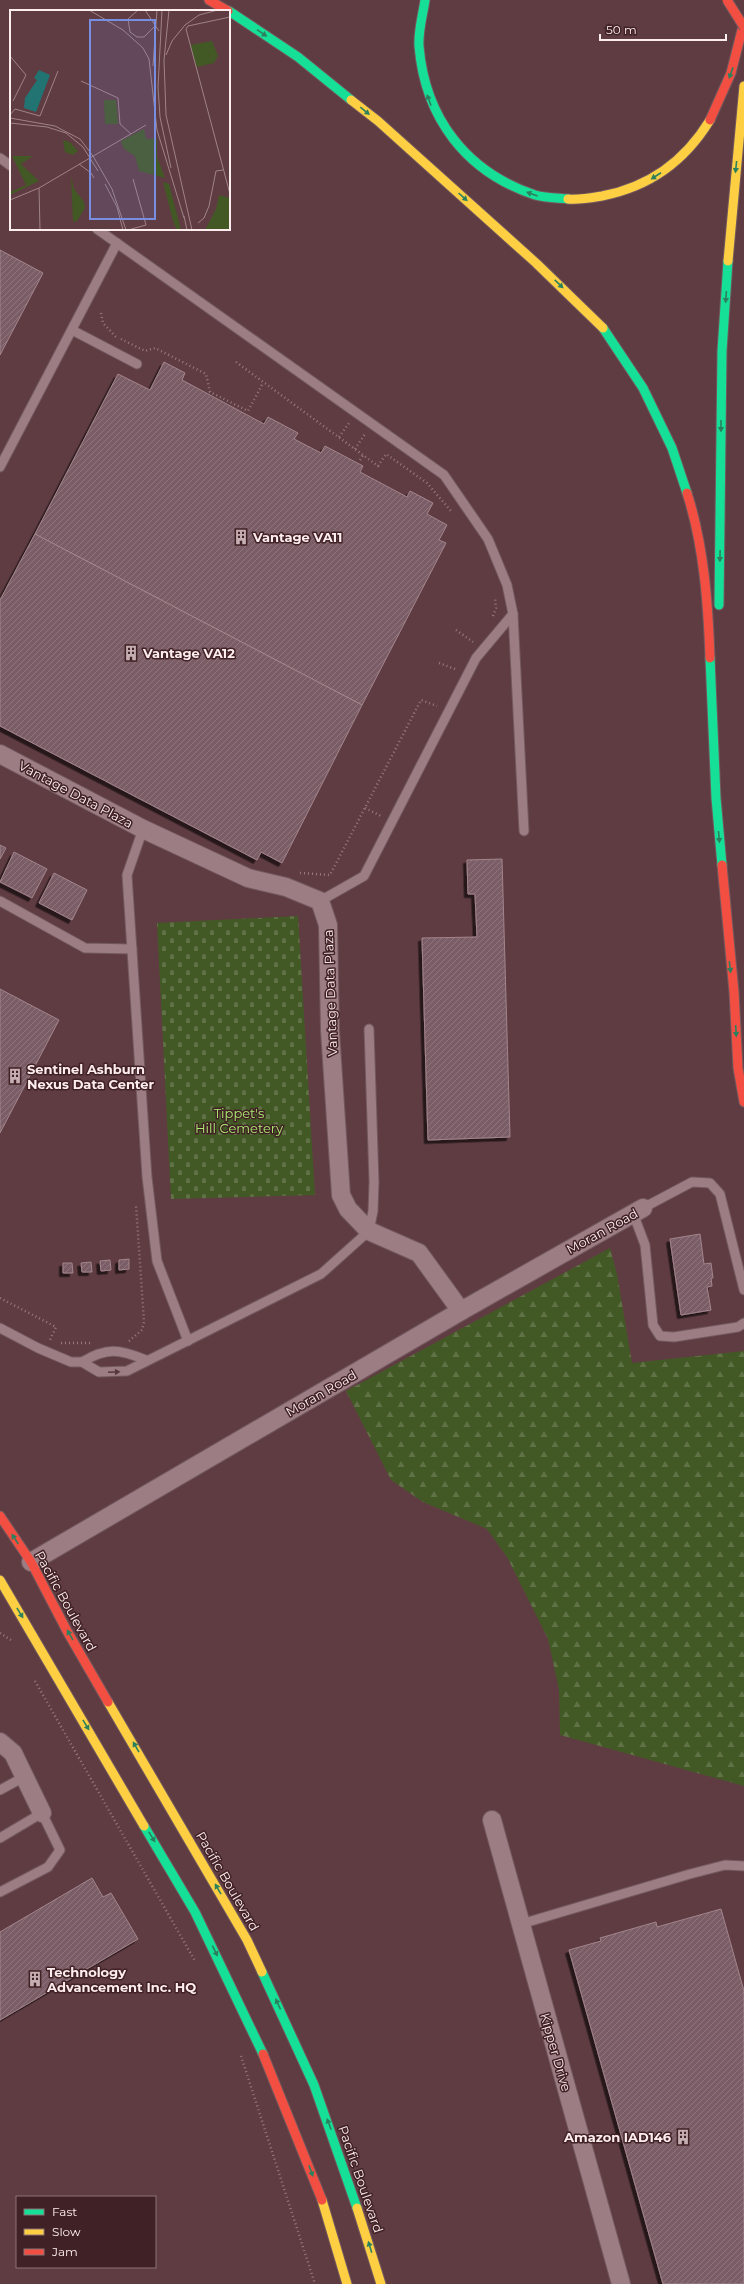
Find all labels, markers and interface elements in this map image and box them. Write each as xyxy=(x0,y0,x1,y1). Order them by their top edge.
inset map xyxy=(10,10,230,230)
scale bar xyxy=(600,16,726,42)
text: 50 m xyxy=(606,22,637,37)
one-way arrow xyxy=(256,29,267,37)
one-way arrow xyxy=(728,68,734,80)
one-way arrow xyxy=(426,93,432,105)
one-way arrow xyxy=(360,107,371,115)
one-way arrow xyxy=(732,161,739,173)
one-way arrow xyxy=(651,172,661,180)
one-way arrow xyxy=(525,190,537,196)
one-way arrow xyxy=(458,192,468,201)
one-way arrow xyxy=(554,280,564,289)
one-way arrow xyxy=(722,291,729,303)
one-way arrow xyxy=(718,420,724,433)
building icon: Vantage VA11 xyxy=(232,528,250,546)
place label: Vantage VA11 xyxy=(252,529,342,545)
one-way arrow xyxy=(717,550,723,563)
building icon: Vantage VA12 xyxy=(122,644,140,662)
place label: Vantage VA12 xyxy=(142,645,235,661)
street label: Vantage Data Plaza xyxy=(16,757,136,831)
one-way arrow xyxy=(715,831,722,843)
street label: Vantage Data Plaza xyxy=(320,929,340,1057)
one-way arrow xyxy=(727,961,733,973)
one-way arrow xyxy=(733,1025,739,1038)
place label: Sentinel Ashburn Nexus Data Center xyxy=(27,1061,155,1092)
building icon: Sentinel Ashburn Nexus Data Center xyxy=(6,1067,24,1085)
park label: Tippet's Hill Cemetery xyxy=(195,1105,284,1136)
street label: Moran Road xyxy=(564,1205,640,1257)
street label: Moran Road xyxy=(283,1366,359,1420)
one-way arrow xyxy=(108,1368,120,1375)
one-way arrow xyxy=(11,1534,19,1544)
street label: Pacific Boulevard xyxy=(32,1548,100,1654)
one-way arrow xyxy=(16,1607,23,1619)
one-way arrow xyxy=(66,1629,73,1641)
one-way arrow xyxy=(82,1719,89,1731)
one-way arrow xyxy=(132,1741,139,1753)
street label: Pacific Boulevard xyxy=(193,1828,263,1934)
one-way arrow xyxy=(148,1831,155,1843)
one-way arrow xyxy=(214,1883,221,1895)
one-way arrow xyxy=(212,1945,218,1957)
place label: Technology Advancement Inc. HQ xyxy=(46,1964,196,1995)
building icon: Technology Advancement Inc. HQ xyxy=(26,1970,44,1988)
one-way arrow xyxy=(275,1998,281,2010)
street label: Kipper Drive xyxy=(537,2011,575,2093)
one-way arrow xyxy=(325,2117,331,2129)
street label: Pacific Boulevard xyxy=(335,2123,387,2235)
building icon: Amazon IAD146 xyxy=(674,2128,692,2146)
place label: Amazon IAD146 xyxy=(563,2129,672,2145)
one-way arrow xyxy=(309,2166,315,2178)
legend xyxy=(16,2196,156,2268)
text: Fast xyxy=(52,2204,77,2219)
text: Slow xyxy=(52,2224,81,2239)
one-way arrow xyxy=(367,2240,373,2252)
text: Jam xyxy=(51,2244,78,2259)

